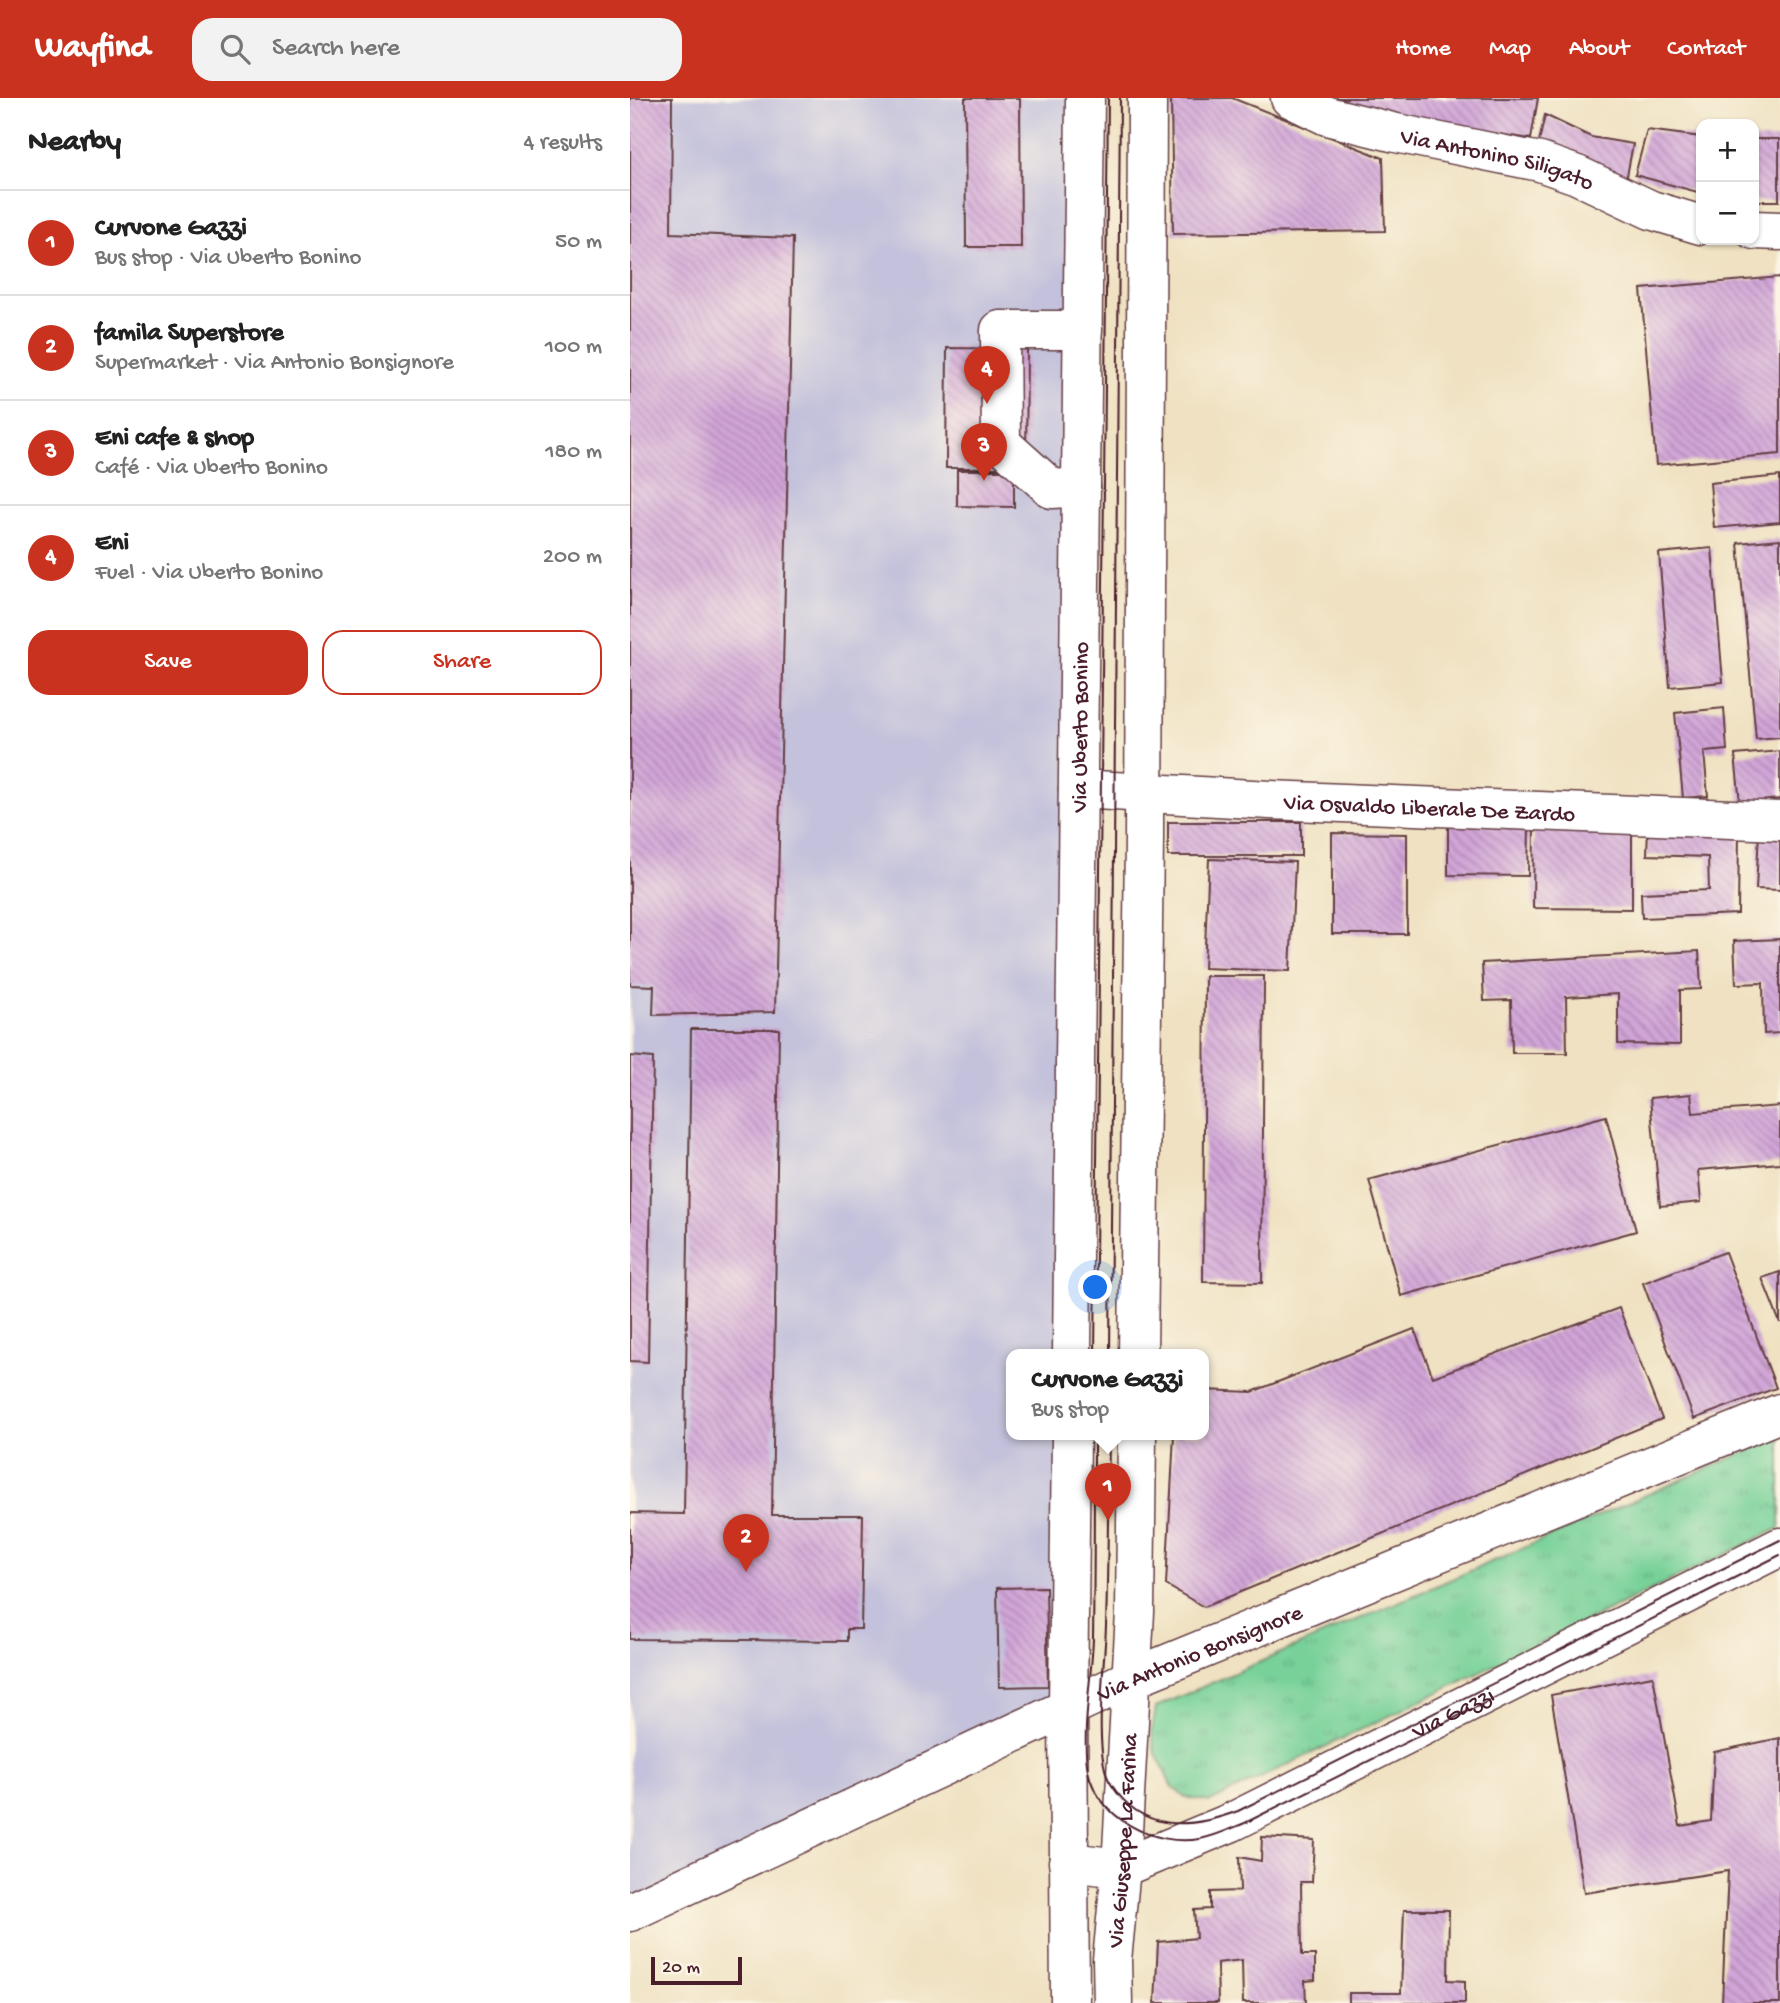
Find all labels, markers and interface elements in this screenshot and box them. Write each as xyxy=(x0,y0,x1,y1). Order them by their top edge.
search box xyxy=(192,18,682,81)
text: Wayfind xyxy=(35,30,150,68)
icon: search xyxy=(216,30,254,68)
text: Search here xyxy=(272,34,400,65)
text: Home xyxy=(1395,35,1451,64)
text: Map xyxy=(1489,35,1531,64)
text: About xyxy=(1569,35,1629,64)
text: Contact xyxy=(1667,35,1745,64)
map controls xyxy=(1696,119,1759,245)
button: + xyxy=(1696,119,1759,182)
street label: Via Antonino Siligato xyxy=(1397,124,1598,198)
text: Nearby xyxy=(28,126,121,161)
text: 4 results xyxy=(523,130,602,157)
button: − xyxy=(1696,182,1759,245)
text: Curvone Gazzi xyxy=(95,214,247,245)
text: 1 xyxy=(46,229,56,256)
text: 50 m xyxy=(555,229,602,256)
text: Bus stop · Via Uberto Bonino xyxy=(95,245,361,272)
text: famila Superstore xyxy=(95,319,284,350)
text: 2 xyxy=(45,334,57,361)
text: 100 m xyxy=(545,334,602,361)
pin: 4 xyxy=(964,346,1010,404)
text: Supermarket · Via Antonio Bonsignore xyxy=(95,350,454,377)
pin: 3 xyxy=(961,423,1007,481)
text: Eni cafe & shop xyxy=(95,424,254,455)
text: 3 xyxy=(45,439,57,466)
text: 180 m xyxy=(545,439,602,466)
text: Café · Via Uberto Bonino xyxy=(95,455,328,482)
text: Eni xyxy=(95,529,129,560)
text: 4 xyxy=(46,544,56,571)
text: 200 m xyxy=(543,544,602,571)
text: Fuel · Via Uberto Bonino xyxy=(95,560,323,587)
button: Save xyxy=(28,630,308,695)
button: Share xyxy=(322,630,602,695)
street label: Via Uberto Bonino xyxy=(1068,641,1096,814)
street label: Via Osvaldo Liberale De Zardo xyxy=(1282,791,1576,830)
your location xyxy=(1078,1270,1112,1304)
popup xyxy=(1006,1349,1209,1440)
text: Curvone Gazzi xyxy=(1032,1366,1183,1397)
text: Bus stop xyxy=(1032,1397,1109,1424)
pin: 1 xyxy=(1085,1463,1131,1521)
pin: 2 xyxy=(723,1514,769,1572)
street label: Via Antonio Bonsignore xyxy=(1093,1600,1308,1710)
street label: Via Gazzi xyxy=(1407,1683,1500,1747)
street label: Via Giuseppe La Farina xyxy=(1103,1731,1145,1950)
scale bar xyxy=(651,1954,742,1986)
text: 20 m xyxy=(662,1957,700,1980)

